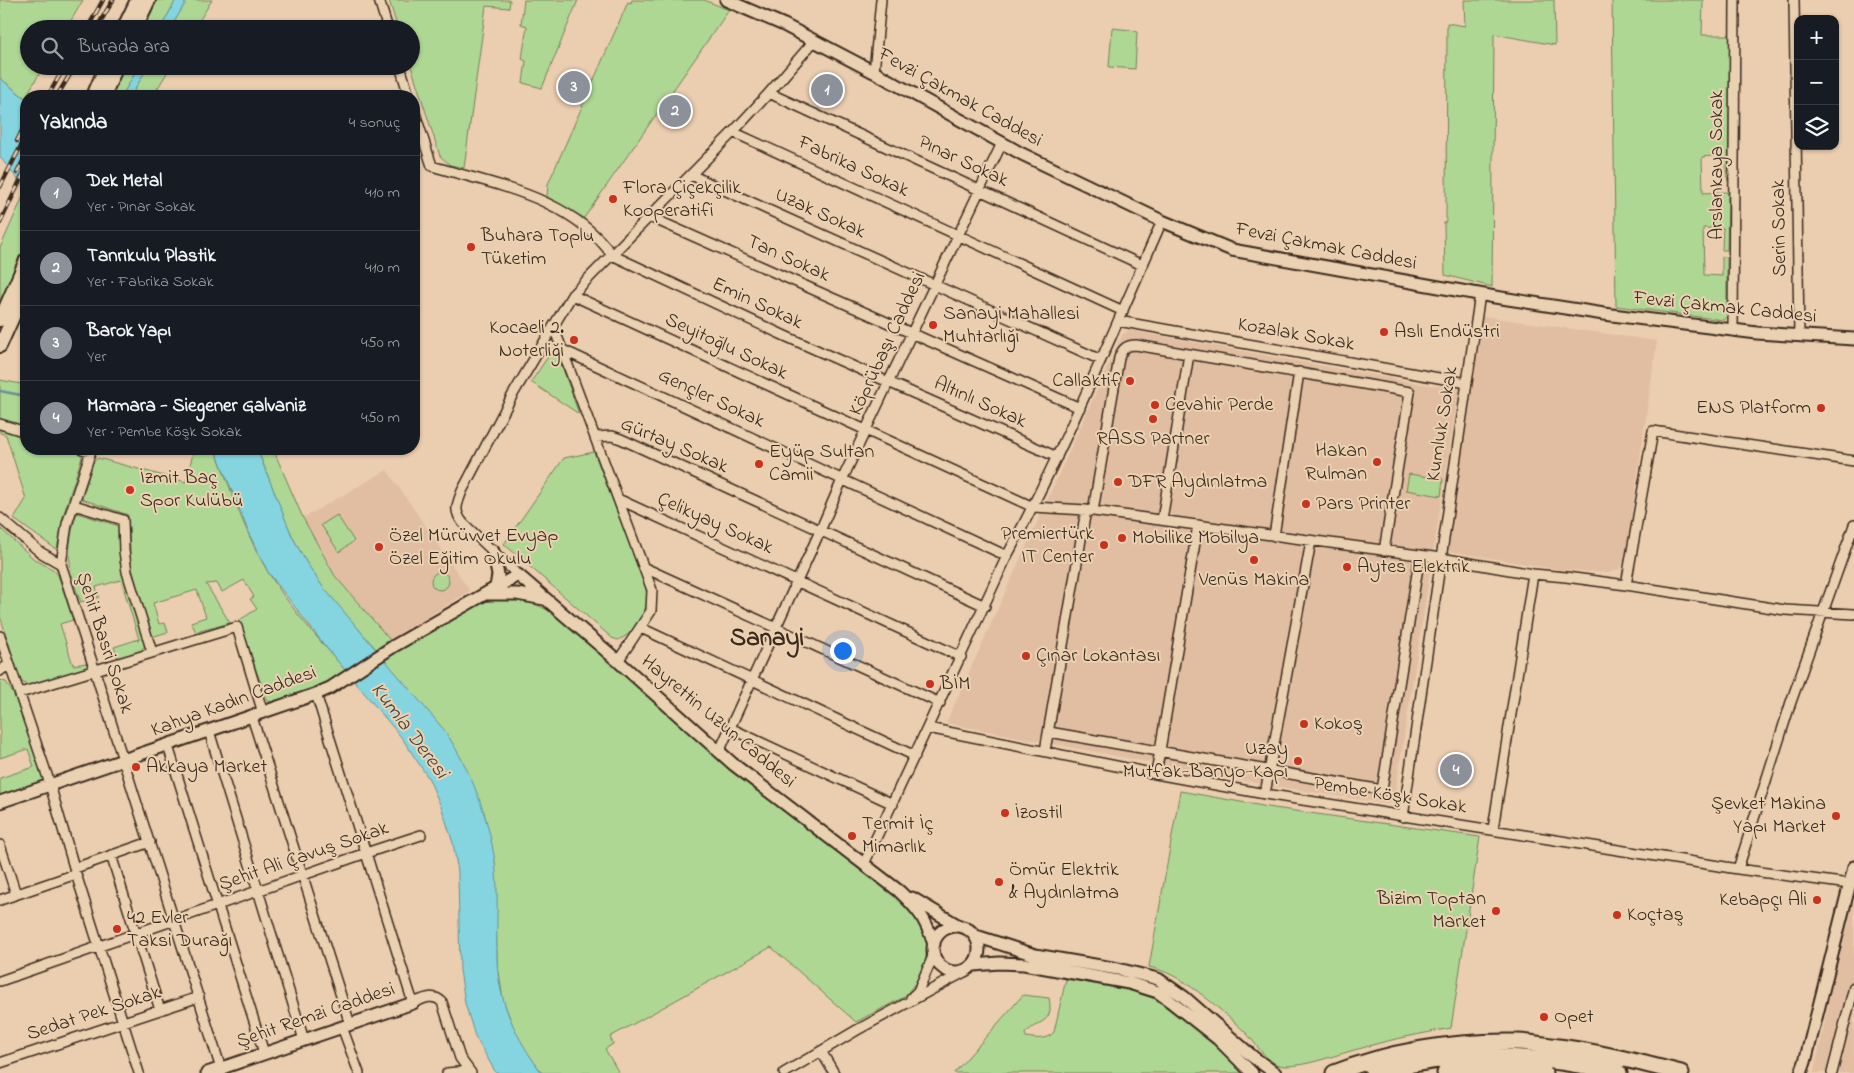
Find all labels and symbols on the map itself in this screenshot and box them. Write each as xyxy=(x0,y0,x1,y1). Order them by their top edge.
street label: Fevzi Çakmak Caddesi xyxy=(872,40,1048,155)
pin: 3 xyxy=(558,68,590,106)
pin: 1 xyxy=(811,71,843,109)
street label: Arslankaya Sokak xyxy=(1703,90,1732,240)
pin: 2 xyxy=(659,92,691,130)
street label: Fabrika Sokak xyxy=(792,128,914,206)
street label: Pınar Sokak xyxy=(913,128,1013,196)
place label: Flora Çiçekçilik Kooperatifi xyxy=(622,174,741,226)
street label: Serin Sokak xyxy=(1765,179,1795,277)
street label: Uzak Sokak xyxy=(770,181,870,247)
marker: Flora Çiçekçilik Kooperatifi xyxy=(607,193,619,205)
street label: Fevzi Çakmak Caddesi xyxy=(1232,215,1419,279)
place label: Buhara Toplu Tüketim xyxy=(480,222,594,274)
street label: Tan Sokak xyxy=(742,228,834,290)
marker: Buhara Toplu Tüketim xyxy=(465,241,477,253)
street label: Köprübaşı Caddesi xyxy=(842,267,934,421)
street label: Emin Sokak xyxy=(707,270,807,338)
street label: Fevzi Çakmak Caddesi xyxy=(1631,284,1818,332)
place label: Sanayi Mahallesi Muhtarlığı xyxy=(943,300,1080,353)
street label: Seyitoğlu Sokak xyxy=(659,306,792,389)
street label: Kozalak Sokak xyxy=(1235,310,1357,360)
place label: Kocaeli 2. Noterliği xyxy=(489,314,564,367)
place label: Aslı Endüstri xyxy=(1394,318,1500,347)
marker: Sanayi Mahallesi Muhtarlığı xyxy=(927,319,939,331)
marker: Aslı Endüstri xyxy=(1378,326,1390,338)
marker: Kocaeli 2. Noterliği xyxy=(568,334,580,346)
street label: Gençler Sokak xyxy=(653,362,769,436)
street label: Kumluk Sokak xyxy=(1420,364,1466,484)
place label: Callaktif xyxy=(1052,367,1121,396)
street label: Altınlı Sokak xyxy=(929,370,1031,436)
marker: Callaktif xyxy=(1124,375,1136,387)
place label: Cevahir Perde xyxy=(1165,391,1274,420)
place label: ENS Platform xyxy=(1696,394,1811,423)
marker: Cevahir Perde xyxy=(1149,399,1161,411)
marker: ENS Platform xyxy=(1815,402,1827,414)
street label: Gürtay Sokak xyxy=(616,410,733,482)
marker: RASS Partner xyxy=(1147,413,1159,425)
place label: RASS Partner xyxy=(1096,425,1210,454)
place label: Hakan Rulman xyxy=(1305,437,1367,489)
place label: Eyüp Sultan Camii xyxy=(769,438,875,490)
marker: Hakan Rulman xyxy=(1371,456,1383,468)
marker: Eyüp Sultan Camii xyxy=(753,458,765,470)
place label: İzmit Baç Spor Kulübü xyxy=(140,464,243,516)
place label: DFR Aydınlatma xyxy=(1127,468,1267,497)
marker: DFR Aydınlatma xyxy=(1112,476,1124,488)
marker: İzmit Baç Spor Kulübü xyxy=(124,484,136,496)
street label: Çelikyay Sokak xyxy=(652,485,778,563)
place label: Pars Printer xyxy=(1316,490,1411,519)
marker: Pars Printer xyxy=(1300,498,1312,510)
place label: Premiertürk IT Center xyxy=(1001,520,1095,572)
place label: Özel Mürüvvet Evyap Özel Eğitim Okulu xyxy=(389,522,558,575)
place label: Mobilike Mobilya xyxy=(1132,524,1259,553)
marker: Mobilike Mobilya xyxy=(1116,532,1128,544)
marker: Premiertürk IT Center xyxy=(1098,539,1110,551)
marker: Özel Mürüvvet Evyap Özel Eğitim Okulu xyxy=(373,541,385,553)
place label: Aytes Elektrik xyxy=(1357,553,1470,582)
marker: Venüs Makina xyxy=(1248,554,1260,566)
marker: Aytes Elektrik xyxy=(1341,561,1353,573)
place label: Venüs Makina xyxy=(1198,566,1309,595)
street label: Şehit Basri Sokak xyxy=(68,569,141,718)
district label: Sanayi xyxy=(730,621,804,658)
your location xyxy=(830,638,856,664)
place label: Çınar Lokantası xyxy=(1036,642,1160,671)
street label: Hayrettin Uzun Caddesi xyxy=(634,648,802,796)
marker: Çınar Lokantası xyxy=(1020,650,1032,662)
street label: Kahya Kadın Caddesi xyxy=(147,659,321,745)
place label: BİM xyxy=(939,670,970,699)
water label: Kumla Deresi xyxy=(363,677,457,787)
marker: BİM xyxy=(924,678,936,690)
place label: Kokoş xyxy=(1314,710,1363,739)
marker: Kokoş xyxy=(1298,718,1310,730)
place label: Uzay Mutfak-Banyo-Kapı xyxy=(1123,735,1288,787)
pin: 4 xyxy=(1440,751,1472,789)
place label: Akkaya Market xyxy=(146,753,267,782)
marker: Uzay Mutfak-Banyo-Kapı xyxy=(1292,755,1304,767)
marker: Akkaya Market xyxy=(130,761,142,773)
street label: Pembe Köşk Sokak xyxy=(1311,770,1469,822)
place label: Şevket Makina Yapı Market xyxy=(1711,790,1826,842)
place label: İzostil xyxy=(1015,799,1062,828)
marker: İzostil xyxy=(999,807,1011,819)
place label: Termit İç Mimarlık xyxy=(862,810,933,862)
marker: Şevket Makina Yapı Market xyxy=(1830,810,1842,822)
street label: Şehit Ali Çavuş Sokak xyxy=(215,814,393,900)
marker: Termit İç Mimarlık xyxy=(846,830,858,842)
place label: Ömür Elektrik & Aydınlatma xyxy=(1009,856,1119,908)
marker: Ömür Elektrik & Aydınlatma xyxy=(993,876,1005,888)
place label: Bizim Toptan Market xyxy=(1376,885,1486,937)
place label: Kebapçı Ali xyxy=(1719,886,1807,915)
marker: Kebapçı Ali xyxy=(1811,894,1823,906)
place label: Koçtaş xyxy=(1627,901,1684,930)
place label: 42 Evler Taksi Durağı xyxy=(127,904,232,957)
marker: Bizim Toptan Market xyxy=(1490,905,1502,917)
marker: Koçtaş xyxy=(1611,909,1623,921)
marker: 42 Evler Taksi Durağı xyxy=(111,923,123,935)
street label: Şehit Remzi Caddesi xyxy=(233,975,399,1057)
street label: Sedat Pek Sokak xyxy=(23,979,165,1049)
place label: Opet xyxy=(1554,1003,1594,1032)
marker: Opet xyxy=(1538,1011,1550,1023)

